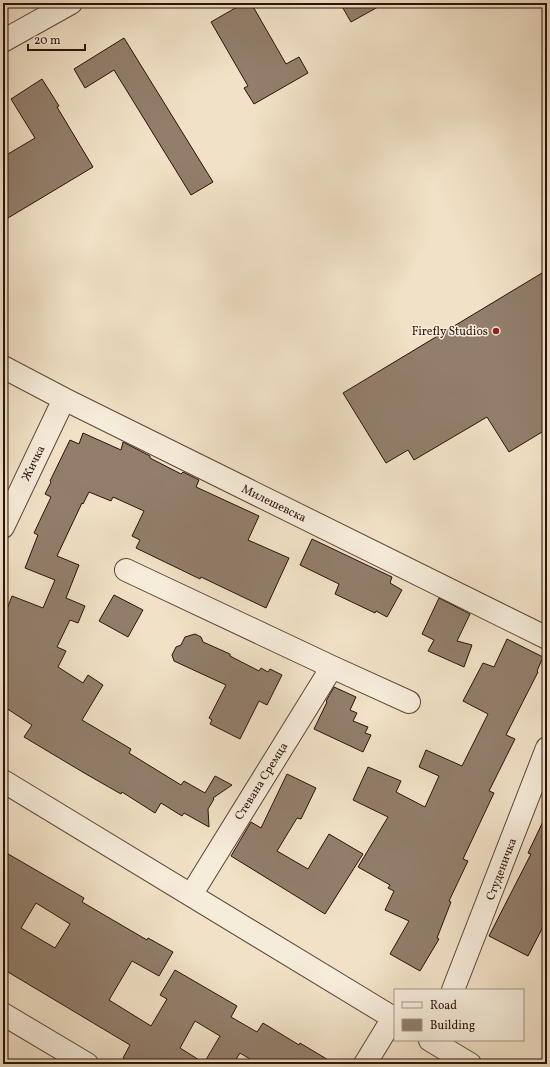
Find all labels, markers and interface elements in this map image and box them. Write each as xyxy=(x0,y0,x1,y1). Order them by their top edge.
scale bar xyxy=(28,26,85,52)
text: 20 m xyxy=(34,33,61,49)
place label: Firefly Studios xyxy=(412,324,488,340)
marker: Firefly Studios xyxy=(491,326,501,336)
street label: Жичка xyxy=(18,443,49,484)
street label: Милешевска xyxy=(239,481,309,526)
street label: Стевана Сремца xyxy=(232,740,292,823)
street label: Студеничка xyxy=(483,836,521,903)
legend xyxy=(394,989,524,1041)
text: Road xyxy=(430,998,457,1014)
text: Building xyxy=(430,1018,475,1034)

